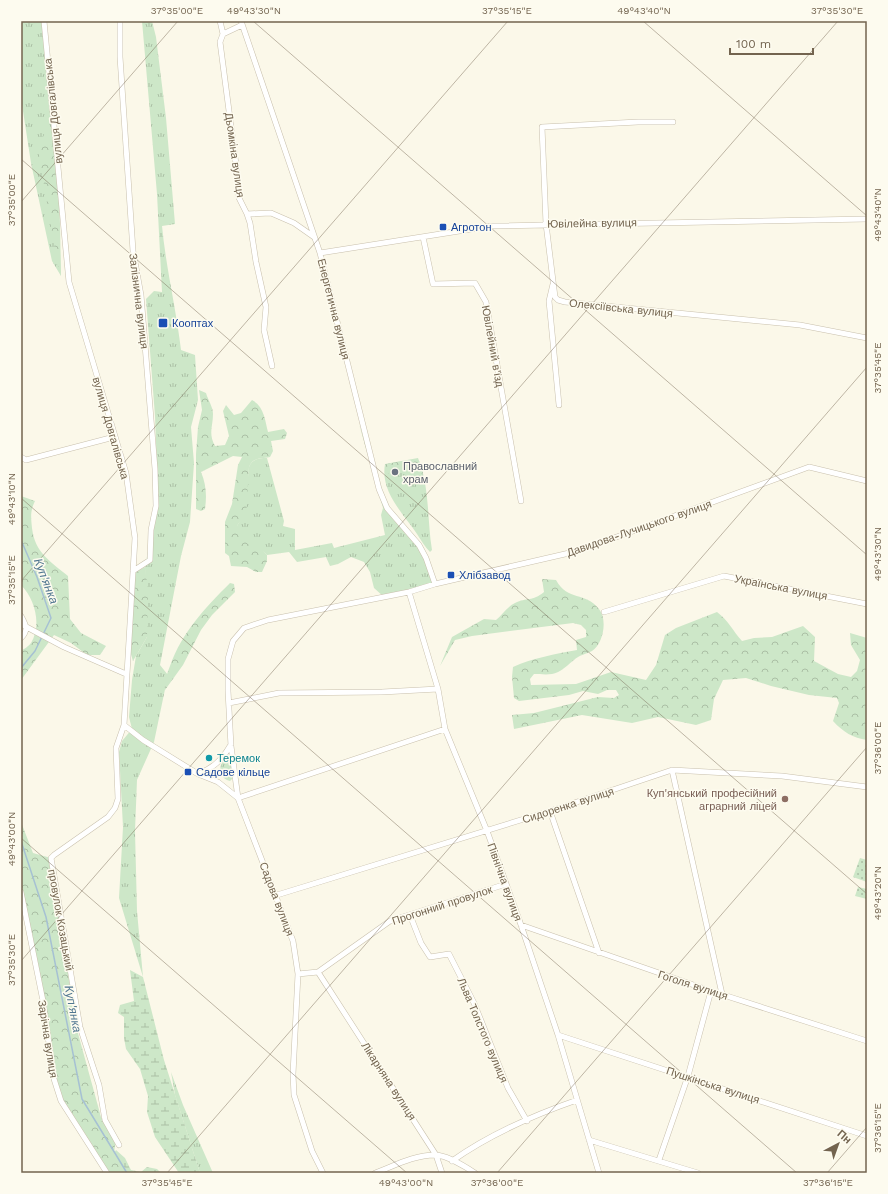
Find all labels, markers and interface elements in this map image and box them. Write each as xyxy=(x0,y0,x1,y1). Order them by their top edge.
text: 37°35'00"E xyxy=(151,5,203,16)
text: 49°43'30"N xyxy=(227,5,281,16)
text: 37°35'15"E xyxy=(482,5,532,16)
text: 49°43'40"N xyxy=(617,5,671,16)
text: 37°35'30"E xyxy=(811,5,863,16)
scale bar xyxy=(730,30,813,56)
text: 100 m xyxy=(736,37,771,51)
street label: вулиця Довгалівська xyxy=(41,57,65,164)
street label: Дьомкіна вулиця xyxy=(222,112,247,198)
text: 37°35'00"E xyxy=(6,174,17,226)
text: 49°43'40"N xyxy=(872,188,883,242)
street label: Ювілейна вулиця xyxy=(547,216,637,231)
place label: Агротон xyxy=(451,221,491,234)
marker: Агротон xyxy=(438,222,448,232)
street label: Залізнична вулиця xyxy=(126,253,151,350)
street label: Енергетична вулиця xyxy=(315,257,352,361)
street label: Олексіївська вулиця xyxy=(568,297,674,320)
street label: Ювілейний в'їзд xyxy=(479,304,506,389)
marker: Кооптах xyxy=(157,317,169,329)
place label: Кооптах xyxy=(172,317,214,330)
text: 37°35'45"E xyxy=(872,342,883,394)
street label: вулиця Довгалівська xyxy=(90,375,132,482)
place label: Православний храм xyxy=(403,460,477,486)
marker: Православний храм xyxy=(390,467,400,477)
text: 49°43'10"N xyxy=(6,473,17,525)
street label: Давидова-Лучицького вулиця xyxy=(565,497,713,559)
text: 49°43'30"N xyxy=(872,527,883,581)
text: 37°35'15"E xyxy=(6,555,17,605)
water label: Куп'янка xyxy=(31,556,61,606)
place label: Хлібзавод xyxy=(459,569,511,582)
marker: Хлібзавод xyxy=(446,570,456,580)
street label: Українська вулиця xyxy=(733,572,829,603)
text: 37°36'00"E xyxy=(872,722,883,774)
place label: Теремок xyxy=(217,752,260,765)
marker: Теремок xyxy=(204,753,214,763)
place label: Садове кільце xyxy=(196,766,270,779)
marker: Садове кільце xyxy=(183,767,193,777)
street label: Сидоренка вулиця xyxy=(521,785,616,826)
place label: Куп'янський професійний аграрний ліцей xyxy=(647,787,777,813)
marker: Куп'янський професійний аграрний ліцей xyxy=(780,794,790,804)
text: 49°43'00"N xyxy=(6,812,17,866)
street label: Північна вулиця xyxy=(484,841,525,923)
street label: Садова вулиця xyxy=(256,860,297,938)
text: 49°43'20"N xyxy=(872,866,883,920)
street label: провулок Козацький xyxy=(45,868,76,972)
street label: Прогонний провулок xyxy=(390,883,494,928)
text: 37°35'30"E xyxy=(6,934,17,986)
street label: Гоголя вулиця xyxy=(656,968,730,1003)
street label: Льва Толстого вулиця xyxy=(455,976,511,1085)
water label: Куп'янка xyxy=(62,984,84,1034)
street label: Зарічна вулиця xyxy=(35,999,60,1079)
street label: Лікарняна вулиця xyxy=(358,1040,419,1123)
street label: Пушкінська вулиця xyxy=(665,1064,761,1107)
text: 37°36'15"E xyxy=(872,1103,883,1153)
north arrow xyxy=(818,1124,858,1164)
text: Пн xyxy=(834,1127,854,1147)
text: 37°35'45"E xyxy=(141,1177,193,1188)
text: 49°43'00"N xyxy=(379,1177,433,1188)
text: 37°36'00"E xyxy=(471,1177,523,1188)
text: 37°36'15"E xyxy=(803,1177,853,1188)

